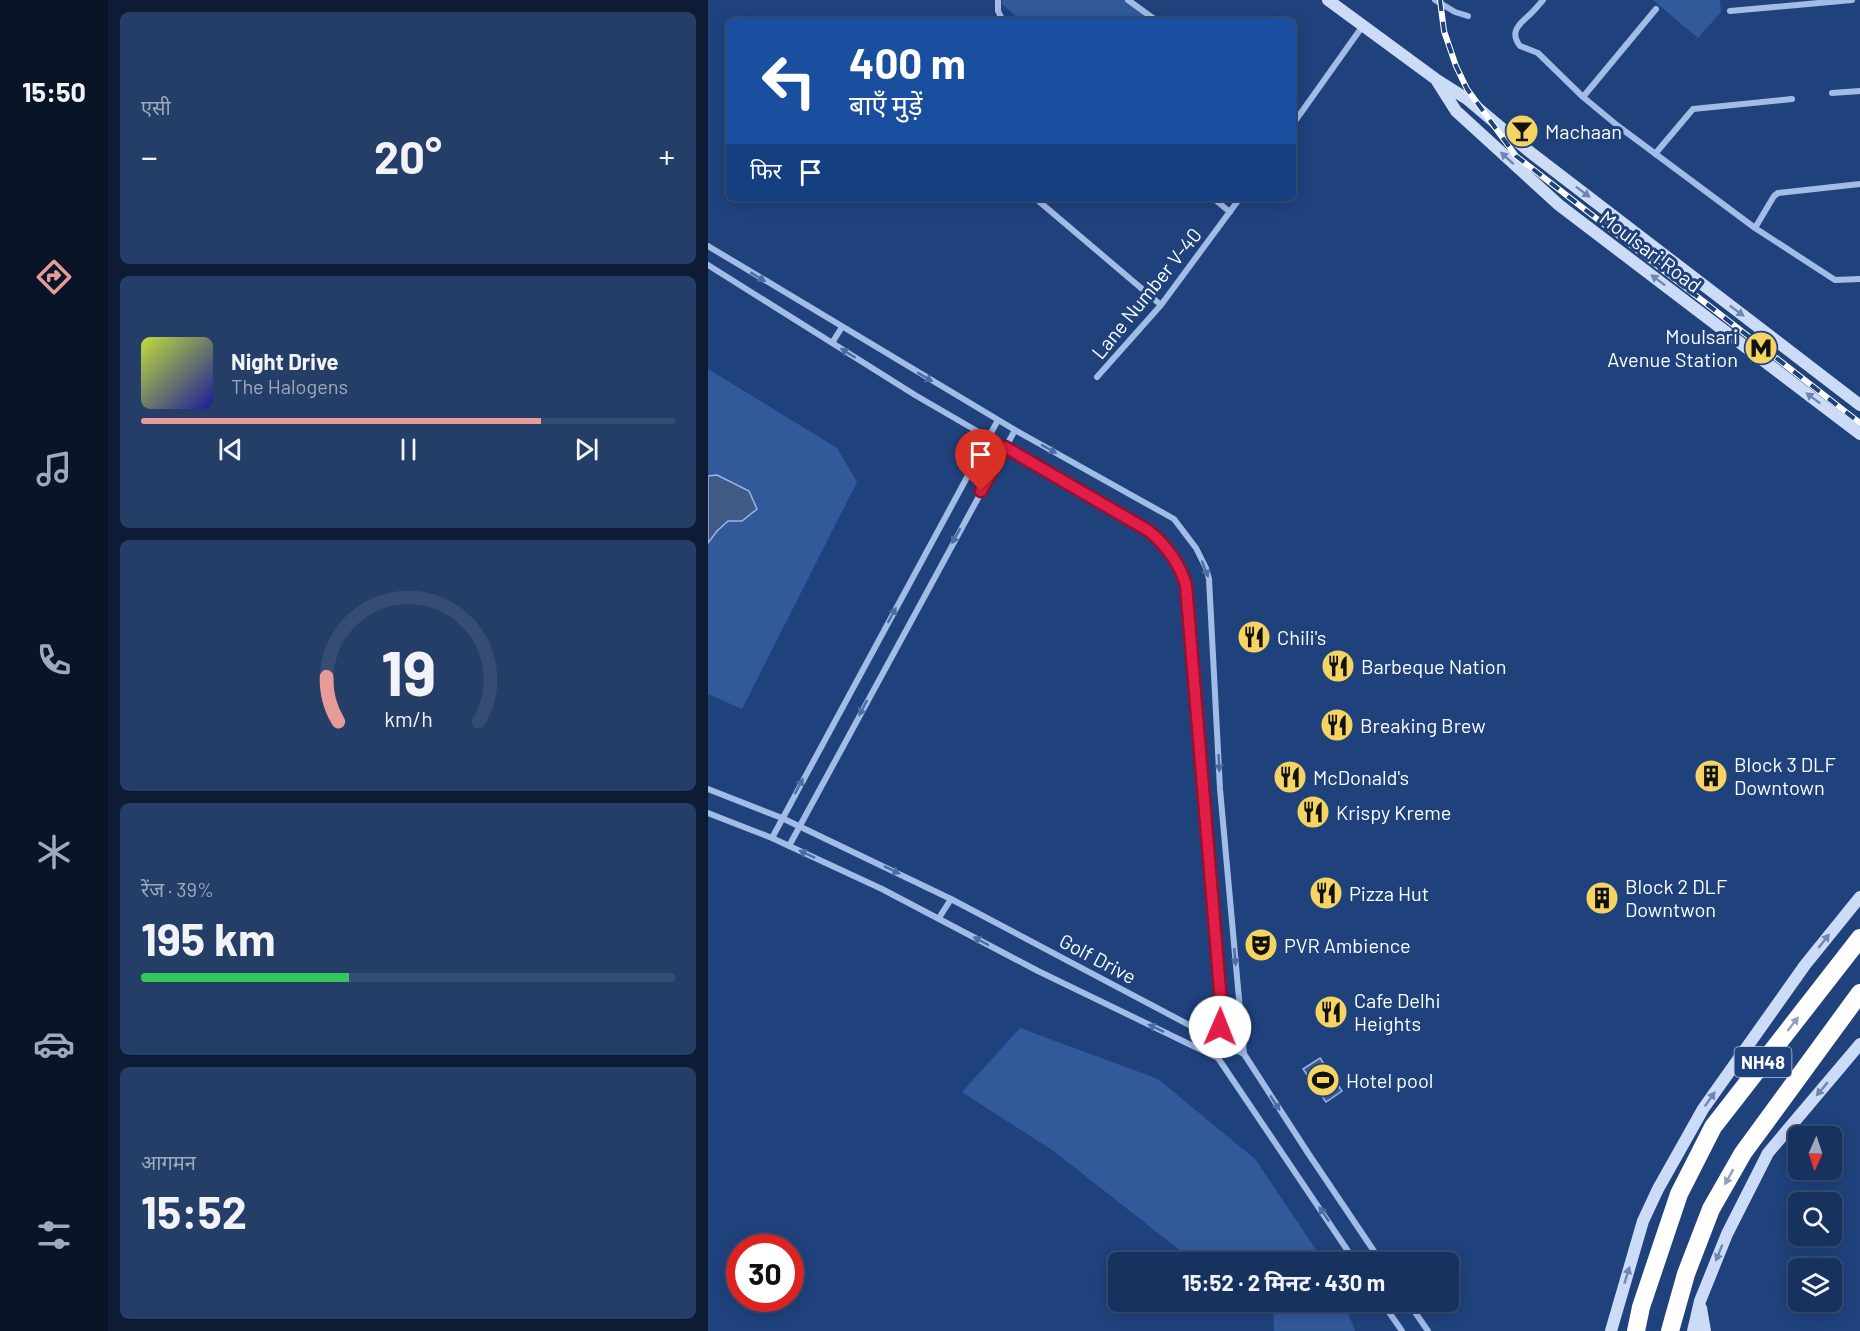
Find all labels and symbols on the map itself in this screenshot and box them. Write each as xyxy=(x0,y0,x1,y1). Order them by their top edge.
bar icon: Machaan xyxy=(1504,113,1540,149)
place label: Machaan xyxy=(1545,119,1622,143)
one-way arrow xyxy=(1500,152,1515,165)
one-way arrow xyxy=(1575,186,1590,198)
street label: Moulsari Road xyxy=(1595,205,1707,297)
street label: Lane Number V-40 xyxy=(1086,223,1206,363)
one-way arrow xyxy=(750,271,766,282)
one-way arrow xyxy=(1650,274,1666,287)
one-way arrow xyxy=(1729,305,1745,317)
place label: Moulsari Avenue Station xyxy=(1607,324,1738,371)
metro station icon: Moulsari Avenue Station xyxy=(1743,330,1779,366)
one-way arrow xyxy=(840,348,856,359)
one-way arrow xyxy=(917,371,933,382)
one-way arrow xyxy=(1806,393,1821,405)
pin xyxy=(955,429,1006,491)
one-way arrow xyxy=(1041,444,1058,454)
one-way arrow xyxy=(951,528,961,545)
one-way arrow xyxy=(1200,560,1210,578)
one-way arrow xyxy=(887,606,897,623)
restaurant icon: Chili's xyxy=(1236,619,1272,655)
place label: Chili's xyxy=(1277,625,1326,649)
restaurant icon: Barbeque Nation xyxy=(1320,648,1356,684)
place label: Barbeque Nation xyxy=(1361,654,1507,678)
one-way arrow xyxy=(858,700,868,717)
restaurant icon: Breaking Brew xyxy=(1319,707,1355,743)
place label: Breaking Brew xyxy=(1360,713,1486,737)
place label: Block 3 DLF Downtown xyxy=(1734,752,1836,799)
one-way arrow xyxy=(1214,753,1223,772)
building icon: Block 3 DLF Downtown xyxy=(1693,758,1729,794)
restaurant icon: McDonald's xyxy=(1272,759,1308,795)
place label: McDonald's xyxy=(1313,765,1409,789)
one-way arrow xyxy=(794,778,804,795)
restaurant icon: Krispy Kreme xyxy=(1295,794,1331,830)
place label: Krispy Kreme xyxy=(1336,800,1451,824)
one-way arrow xyxy=(798,850,815,859)
one-way arrow xyxy=(884,865,901,874)
place label: Block 2 DLF Downtwon xyxy=(1625,874,1727,921)
restaurant icon: Pizza Hut xyxy=(1308,875,1344,911)
building icon: Block 2 DLF Downtwon xyxy=(1584,880,1620,916)
place label: Pizza Hut xyxy=(1349,881,1429,905)
theatre icon: PVR Ambience xyxy=(1243,927,1279,963)
street label: Golf Drive xyxy=(1056,928,1140,988)
place label: PVR Ambience xyxy=(1284,933,1411,957)
one-way arrow xyxy=(1817,934,1829,949)
one-way arrow xyxy=(973,936,990,946)
one-way arrow xyxy=(1230,947,1240,966)
place label: Cafe Delhi Heights xyxy=(1354,988,1441,1035)
restaurant icon: Cafe Delhi Heights xyxy=(1313,994,1349,1030)
position arrow xyxy=(1188,995,1252,1059)
one-way arrow xyxy=(1787,1016,1799,1032)
one-way arrow xyxy=(1147,1024,1164,1033)
road number: NH48 xyxy=(1734,1047,1792,1077)
sports icon: Hotel pool xyxy=(1305,1062,1341,1098)
place label: Hotel pool xyxy=(1346,1068,1433,1092)
one-way arrow xyxy=(1816,1081,1829,1096)
one-way arrow xyxy=(1704,1092,1716,1108)
one-way arrow xyxy=(1270,1095,1281,1111)
north arrow xyxy=(1788,1126,1842,1180)
one-way arrow xyxy=(1724,1169,1734,1186)
one-way arrow xyxy=(1318,1207,1330,1223)
speed limit sign: 30 xyxy=(726,1234,804,1312)
one-way arrow xyxy=(1714,1244,1724,1262)
one-way arrow xyxy=(1623,1266,1632,1284)

